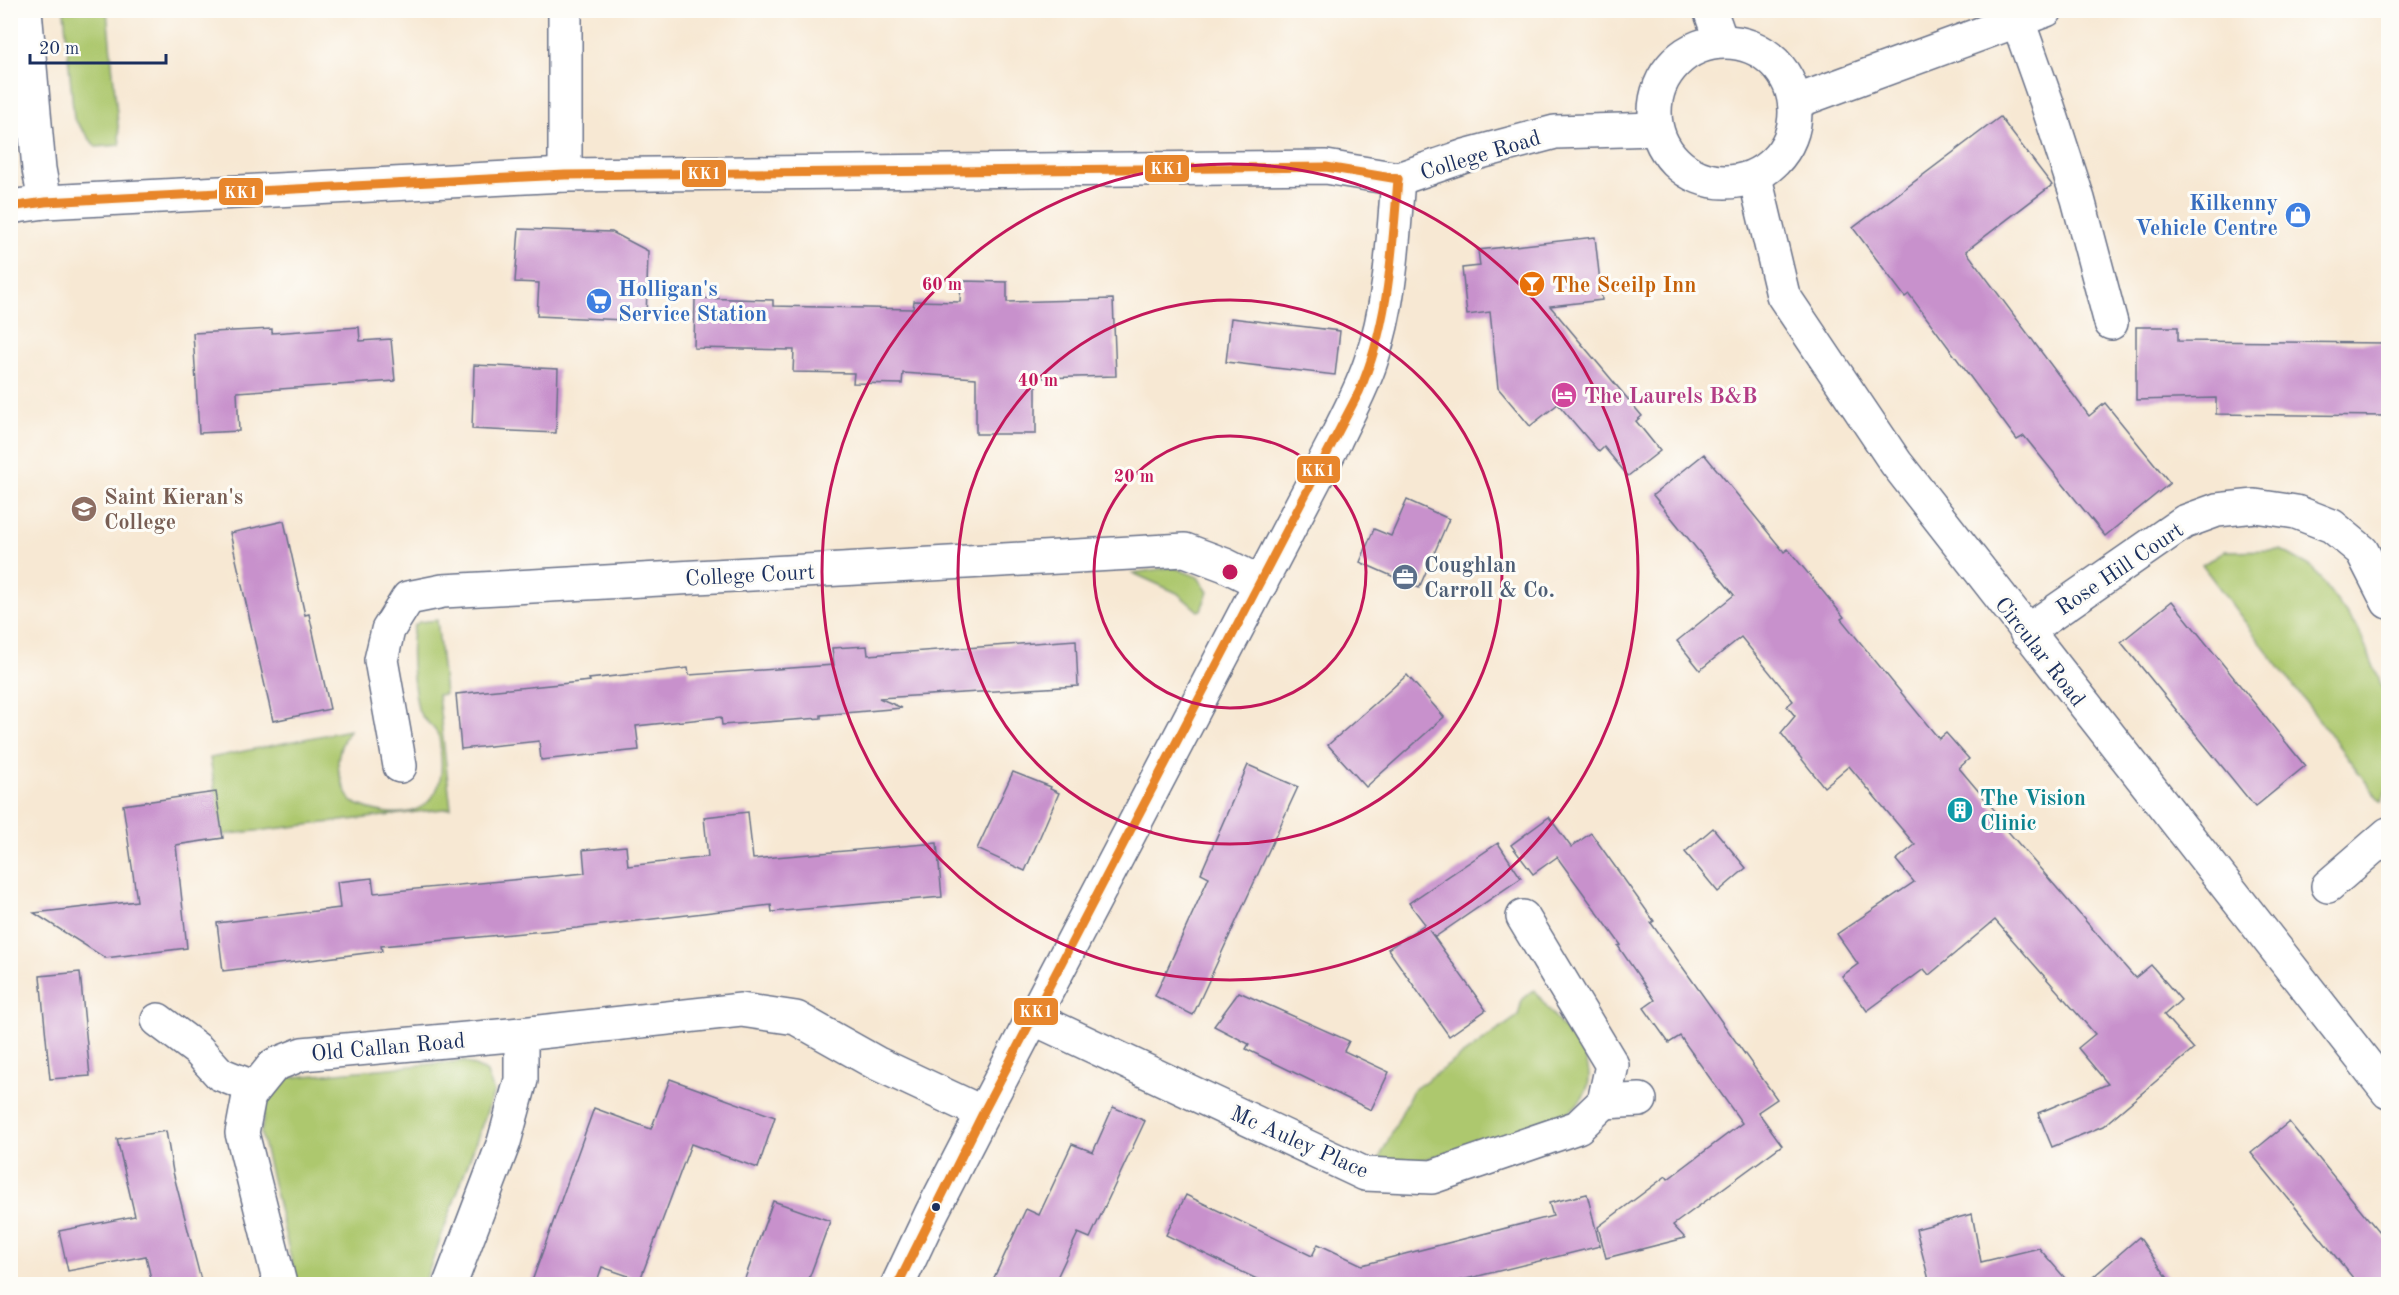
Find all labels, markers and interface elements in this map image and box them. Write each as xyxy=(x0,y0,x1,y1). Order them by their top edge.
scale bar xyxy=(30,27,166,65)
text: 20 m xyxy=(39,40,79,58)
street label: College Road xyxy=(1418,127,1543,185)
line badge: KK1 xyxy=(1144,154,1190,183)
line badge: KK1 xyxy=(681,159,727,188)
text: KK1 xyxy=(1150,162,1184,178)
text: KK1 xyxy=(687,167,721,183)
line badge: KK1 xyxy=(218,177,264,206)
text: KK1 xyxy=(224,186,258,202)
place label: Kilkenny Vehicle Centre xyxy=(2135,193,2278,240)
shop icon: Kilkenny Vehicle Centre xyxy=(2283,200,2313,230)
bar icon: The Sceilp Inn xyxy=(1517,269,1547,299)
place label: The Sceilp Inn xyxy=(1552,275,1697,297)
text: 60 m xyxy=(922,276,962,294)
place label: Holligan's Service Station xyxy=(618,279,767,326)
supermarket icon: Holligan's Service Station xyxy=(584,286,614,316)
text: 40 m xyxy=(1018,372,1058,390)
hotel icon: The Laurels B&B xyxy=(1549,380,1579,410)
place label: The Laurels B&B xyxy=(1584,386,1758,408)
line badge: KK1 xyxy=(1296,455,1341,484)
text: KK1 xyxy=(1301,464,1335,480)
text: 20 m xyxy=(1114,468,1154,486)
place label: Saint Kieran's College xyxy=(104,487,243,534)
school or university icon: Saint Kieran's College xyxy=(69,494,99,524)
street label: Rose Hill Court xyxy=(2053,519,2188,620)
place label: Coughlan Carroll & Co. xyxy=(1424,555,1555,602)
street label: College Court xyxy=(685,562,816,590)
centre of rings xyxy=(1220,562,1240,582)
office icon: Coughlan Carroll & Co. xyxy=(1390,562,1420,592)
street label: Circular Road xyxy=(1990,593,2089,711)
place label: The Vision Clinic xyxy=(1980,788,2086,835)
building icon: The Vision Clinic xyxy=(1945,795,1975,825)
line badge: KK1 xyxy=(1013,997,1059,1026)
text: KK1 xyxy=(1019,1005,1053,1021)
street label: Old Callan Road xyxy=(310,1030,466,1066)
street label: Mc Auley Place xyxy=(1227,1103,1371,1183)
unlabelled marker xyxy=(930,1201,942,1213)

